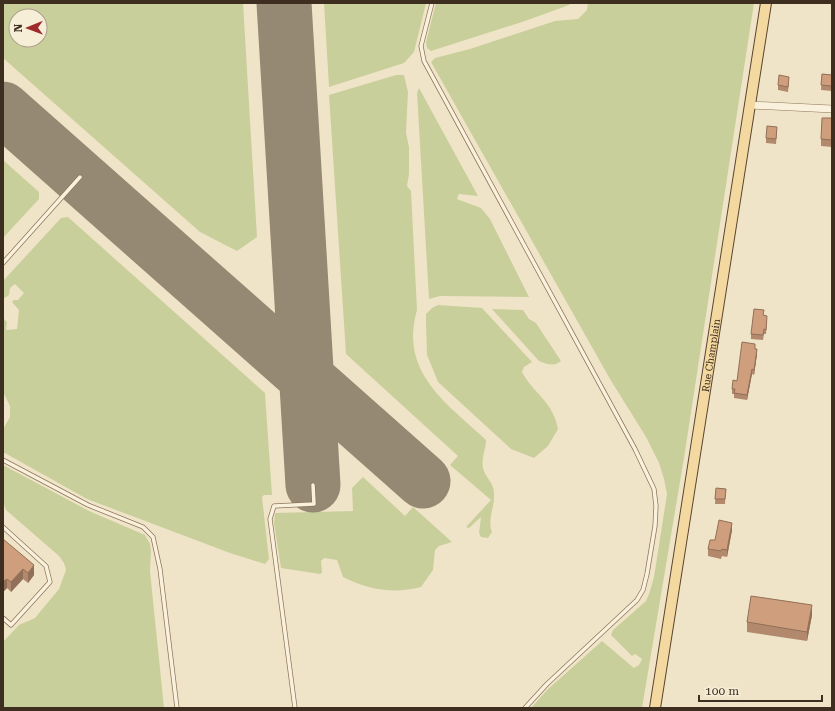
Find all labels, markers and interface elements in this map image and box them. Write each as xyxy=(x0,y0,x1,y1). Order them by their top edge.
north arrow xyxy=(8,8,48,48)
text: N xyxy=(12,23,25,33)
street label: Rue Champlain xyxy=(699,317,722,393)
scale bar xyxy=(699,677,822,703)
text: 100 m xyxy=(705,684,739,698)

